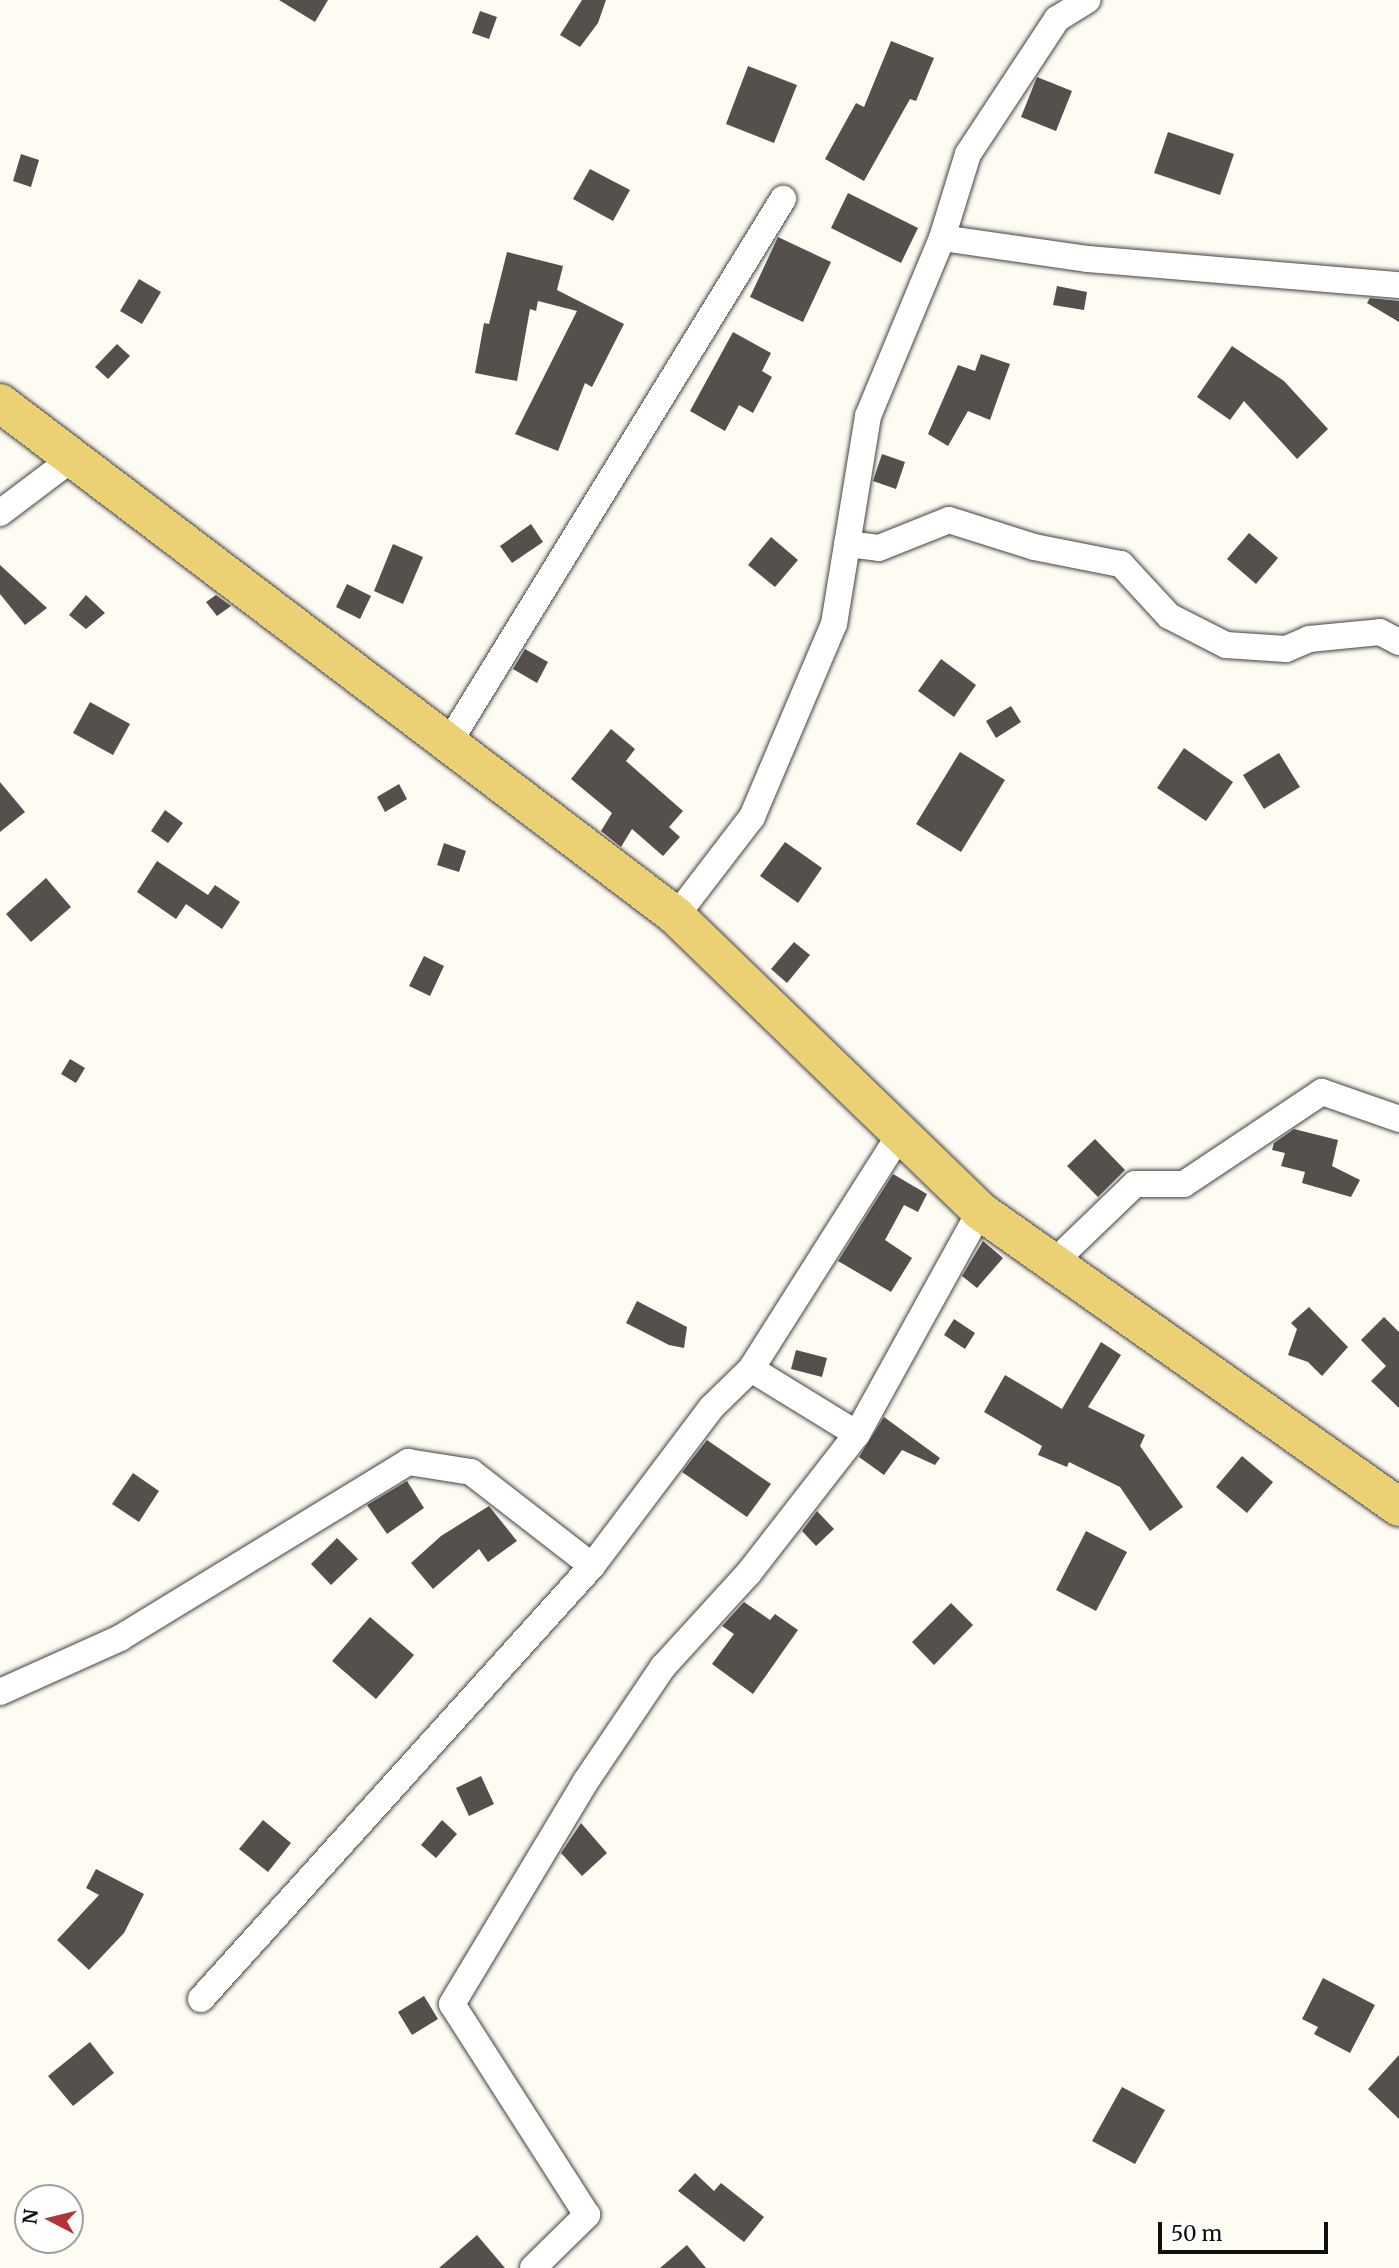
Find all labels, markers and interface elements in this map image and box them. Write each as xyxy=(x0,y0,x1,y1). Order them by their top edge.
north arrow xyxy=(14,2184,84,2254)
text: N xyxy=(17,2208,43,2226)
scale bar xyxy=(1161,2208,1331,2252)
text: 50 m xyxy=(1171,2220,1222,2247)

